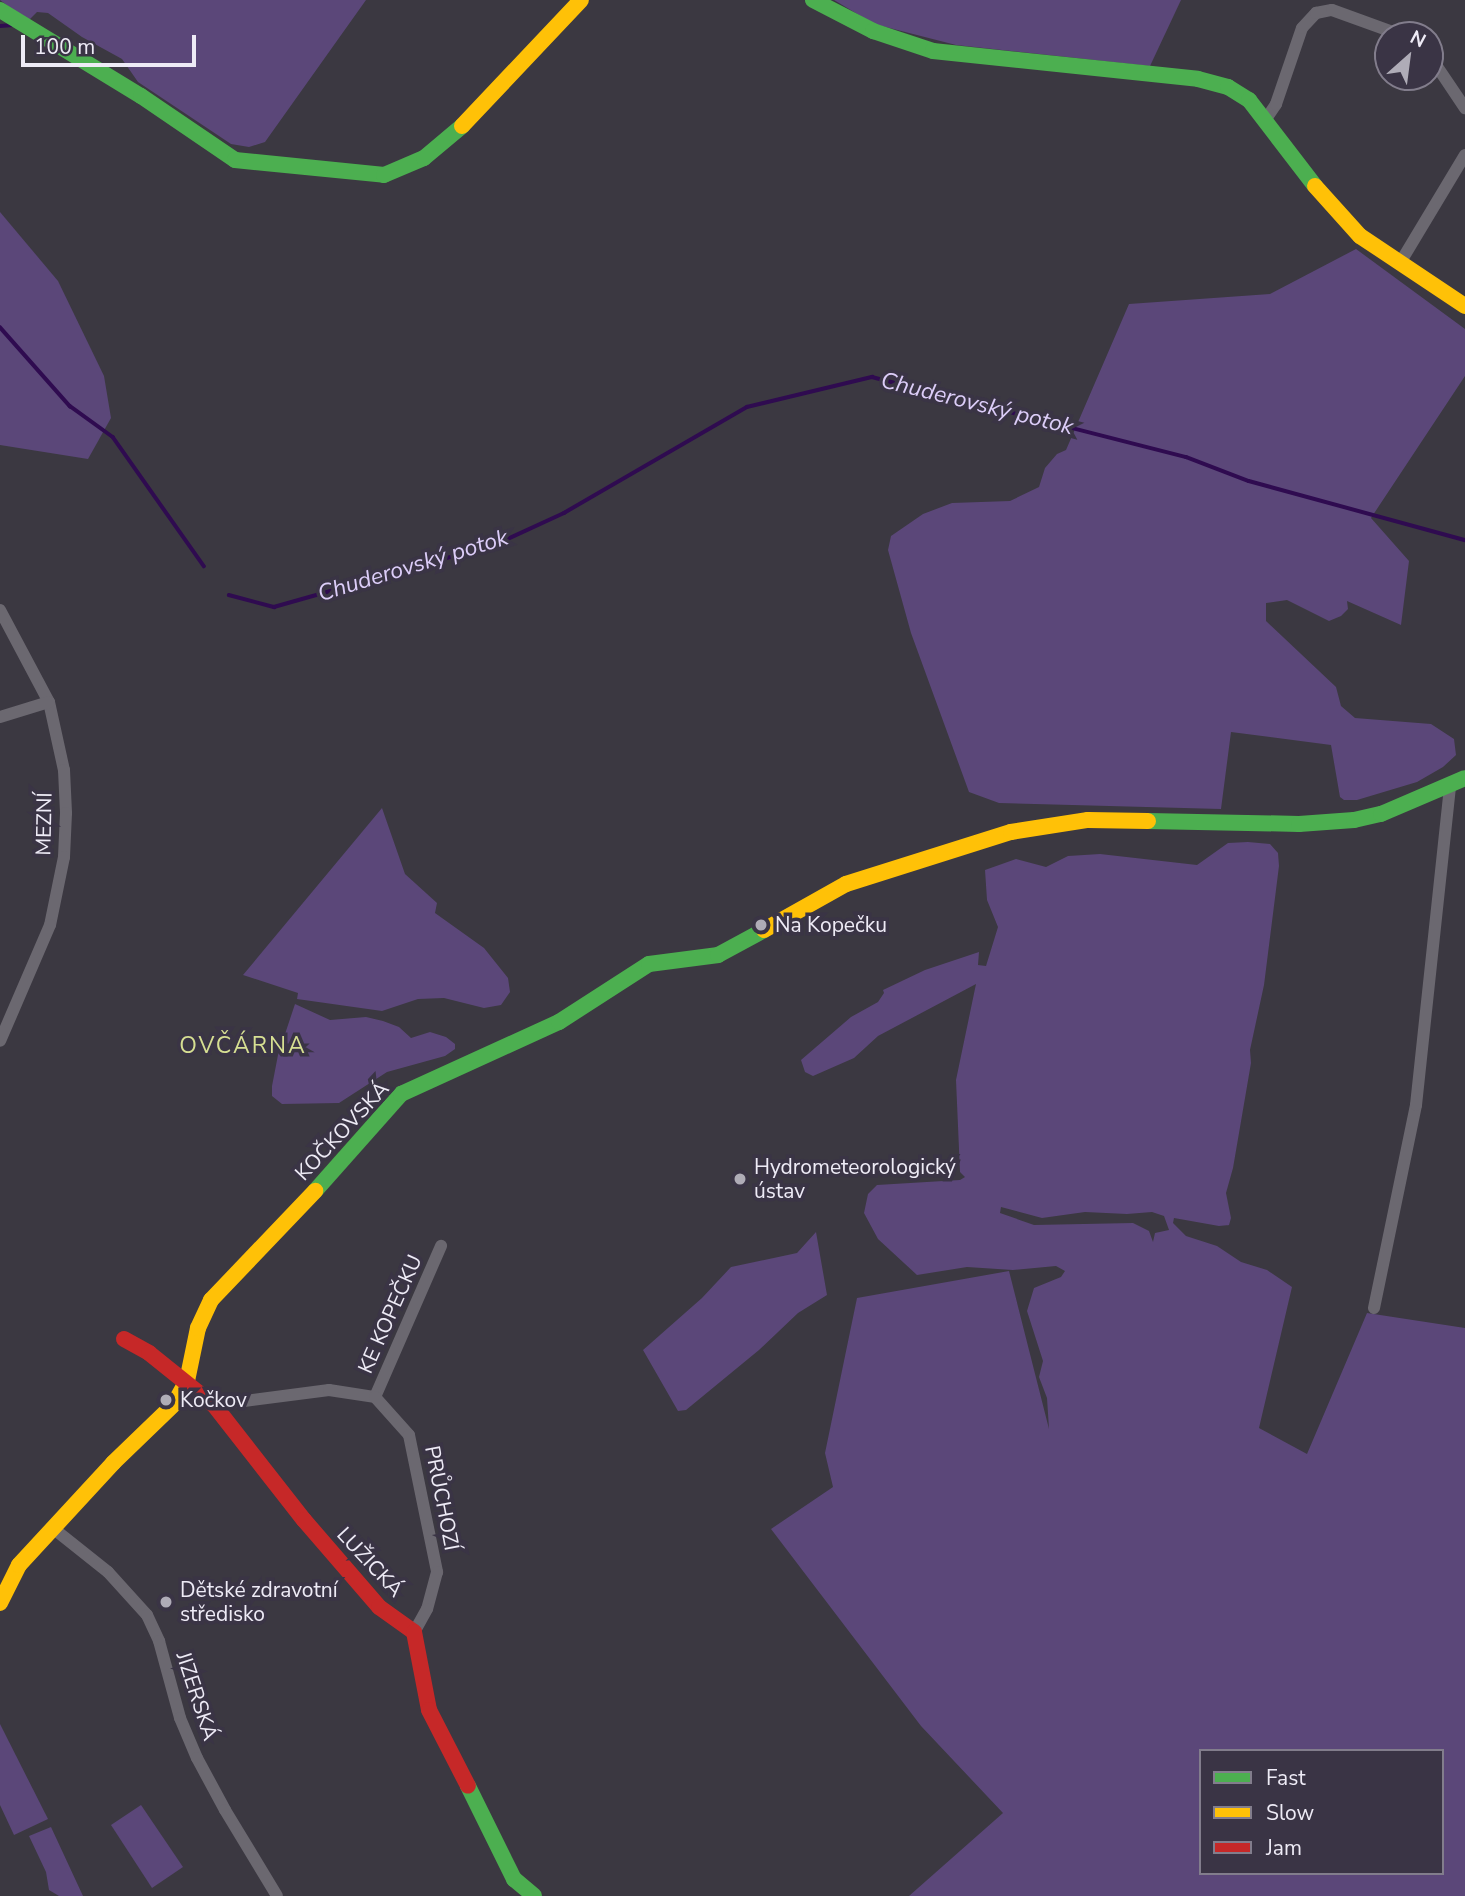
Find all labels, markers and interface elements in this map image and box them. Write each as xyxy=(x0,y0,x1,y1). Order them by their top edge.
scale bar xyxy=(24,21,200,65)
north arrow xyxy=(1374,21,1444,91)
text: N xyxy=(1406,24,1430,54)
text: 100 m xyxy=(34,33,95,61)
water label: Chuderovský potok xyxy=(878,367,1076,441)
water label: Chuderovský potok xyxy=(314,524,512,608)
street label: MEZNÍ xyxy=(31,792,57,856)
place label: Na Kopečku xyxy=(775,912,887,938)
marker: Na Kopečku xyxy=(753,917,769,933)
district label: OVČÁRNA xyxy=(180,1032,306,1060)
street label: KOČKOVSKÁ xyxy=(290,1076,394,1186)
place label: Hydrometeorologický ústav xyxy=(754,1154,956,1204)
marker: Hydrometeorologický ústav xyxy=(732,1171,748,1187)
street label: KE KOPEČKU xyxy=(353,1251,427,1377)
place label: Kočkov xyxy=(180,1387,247,1413)
marker: Kočkov xyxy=(158,1392,174,1408)
street label: PRŮCHOZÍ xyxy=(419,1443,465,1553)
street label: LUŽICKÁ xyxy=(332,1522,408,1602)
place label: Dětské zdravotní středisko xyxy=(180,1577,338,1627)
marker: Dětské zdravotní středisko xyxy=(158,1594,174,1610)
street label: JIZERSKÁ xyxy=(171,1649,223,1743)
legend xyxy=(1199,1749,1444,1875)
text: Fast xyxy=(1266,1764,1306,1792)
text: Slow xyxy=(1266,1799,1314,1827)
text: Jam xyxy=(1266,1834,1302,1862)

